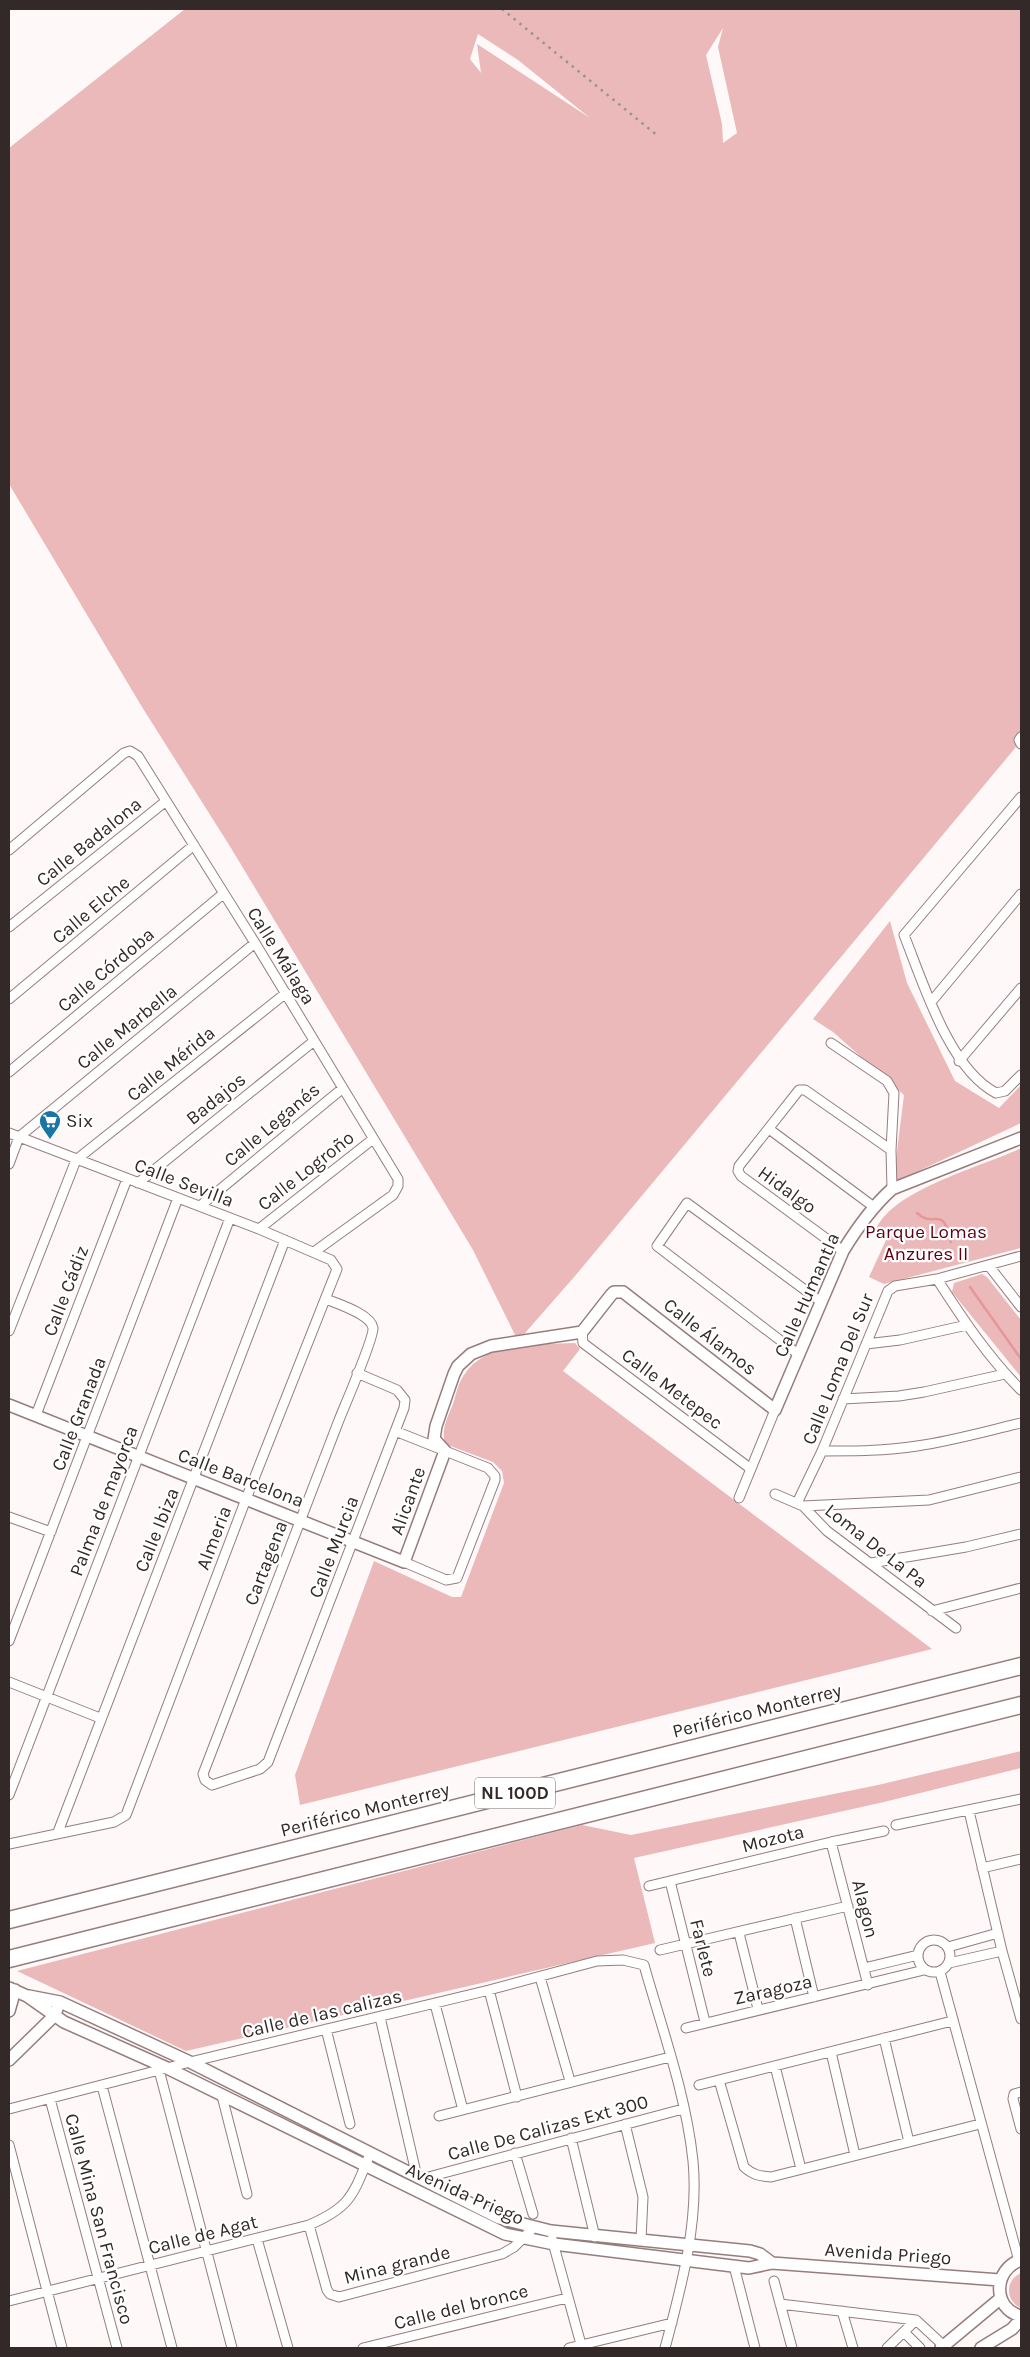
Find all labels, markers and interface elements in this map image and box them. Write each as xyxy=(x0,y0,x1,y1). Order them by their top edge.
street label: Calle Badalona xyxy=(32,793,146,891)
street label: Calle Elche xyxy=(48,871,134,949)
street label: Calle Málaga xyxy=(242,903,320,1009)
street label: Calle Córdoba xyxy=(53,923,159,1017)
street label: Calle Marbella xyxy=(72,980,182,1074)
street label: Calle Mérida xyxy=(122,1022,220,1106)
street label: Badajos xyxy=(182,1068,250,1130)
street label: Calle Leganés xyxy=(220,1079,324,1171)
supermarket icon: Six xyxy=(38,1109,62,1140)
place label: Six xyxy=(66,1110,93,1132)
street label: Calle Logroño xyxy=(253,1127,359,1215)
street label: Calle Sevilla xyxy=(131,1154,237,1212)
street label: Hidalgo xyxy=(754,1162,820,1218)
park label: Parque Lomas Anzures II xyxy=(865,1221,987,1265)
street label: Calle Humantla xyxy=(770,1229,844,1361)
street label: Calle Cádiz xyxy=(39,1243,93,1339)
street label: Calle Loma Del Sur xyxy=(798,1290,878,1448)
street label: Calle Álamos xyxy=(659,1293,761,1380)
street label: Calle Metepec xyxy=(617,1344,727,1434)
street label: Calle Granada xyxy=(47,1354,111,1474)
street label: Palma de mayorca xyxy=(65,1423,143,1579)
street label: Calle Barcelona xyxy=(175,1444,307,1512)
street label: Alicante xyxy=(386,1464,430,1538)
street label: Calle Ibiza xyxy=(130,1485,184,1575)
street label: Calle Murcia xyxy=(304,1493,364,1601)
street label: Loma De La Pa xyxy=(821,1499,931,1593)
street label: Almeria xyxy=(192,1503,236,1573)
street label: Cartagena xyxy=(240,1518,292,1608)
street label: Periférico Monterrey xyxy=(670,1679,844,1743)
street label: Periférico Monterrey xyxy=(278,1778,452,1842)
road number: NL 100D xyxy=(475,1778,555,1809)
street label: Mozota xyxy=(740,1821,806,1857)
street label: Alagon xyxy=(847,1878,883,1940)
street label: Farlete xyxy=(685,1917,721,1979)
street label: Zaragoza xyxy=(732,1970,814,2010)
street label: Calle de las calizas xyxy=(240,1985,404,2043)
street label: Calle De Calizas Ext 300 xyxy=(445,2091,651,2165)
street label: Calle Mina San Francisco xyxy=(60,2111,138,2327)
street label: Avenida Priego xyxy=(402,2158,528,2230)
street label: Calle de Agat xyxy=(146,2211,260,2259)
street label: Avenida Priego xyxy=(824,2239,952,2269)
street label: Mina grande xyxy=(342,2241,452,2289)
street label: Calle del bronce xyxy=(392,2280,530,2334)

